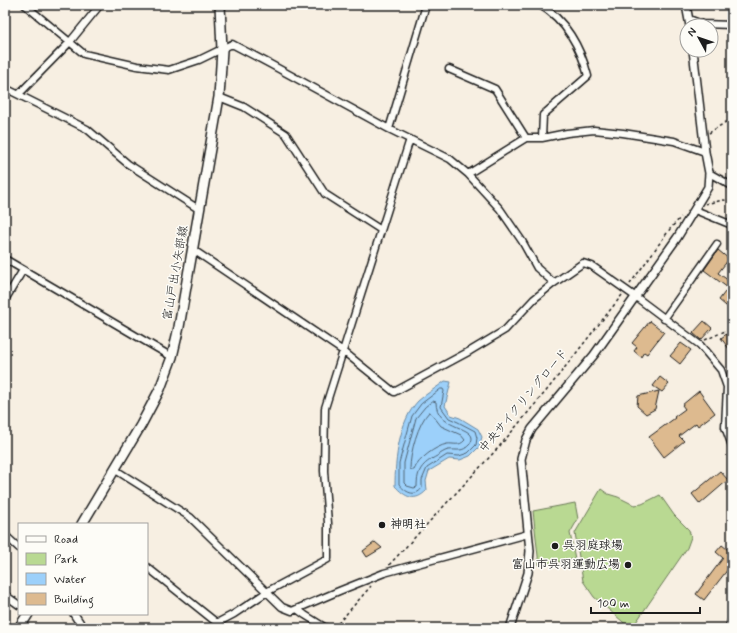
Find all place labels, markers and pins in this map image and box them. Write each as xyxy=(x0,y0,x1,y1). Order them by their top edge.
place label: 神明社 xyxy=(390,517,426,533)
marker: 神明社 xyxy=(377,520,387,530)
place label: 呉羽庭球場 xyxy=(563,538,623,554)
marker: 呉羽庭球場 xyxy=(550,541,560,551)
place label: 富山市呉羽運動広場 xyxy=(512,557,620,573)
marker: 富山市呉羽運動広場 xyxy=(623,560,633,570)

